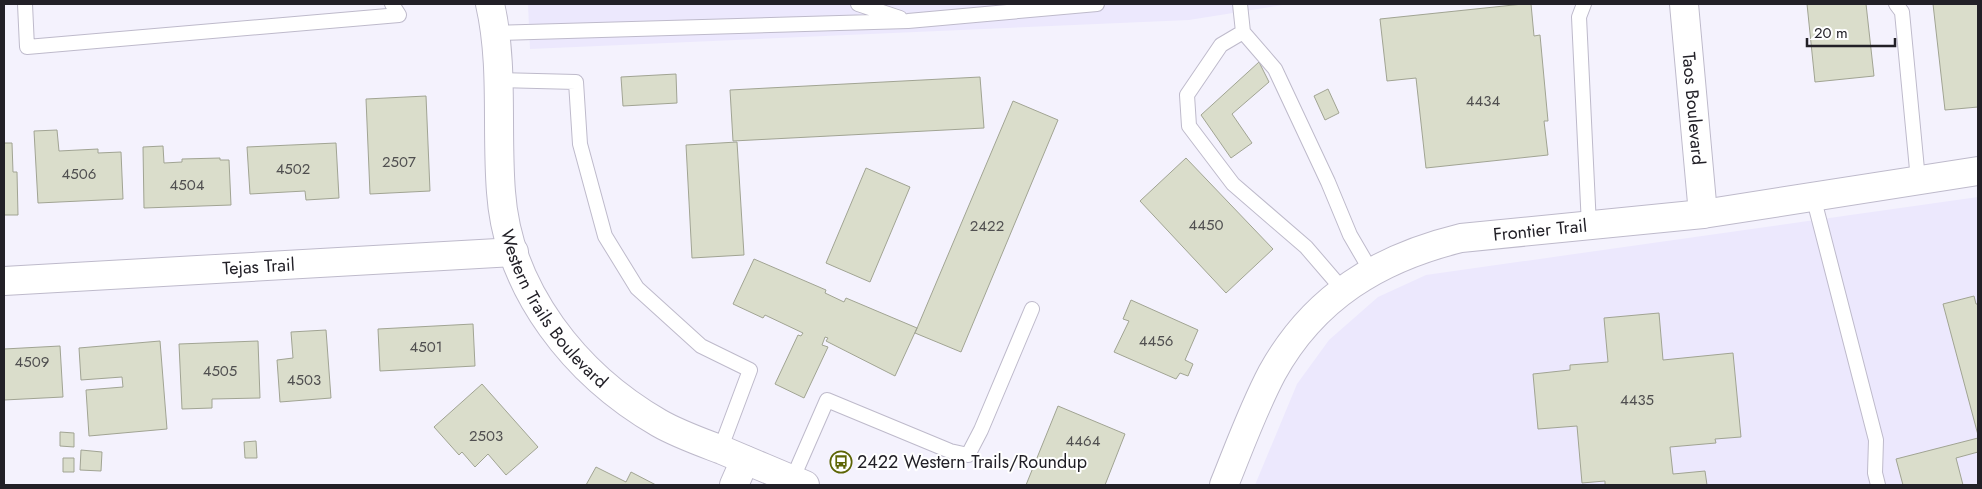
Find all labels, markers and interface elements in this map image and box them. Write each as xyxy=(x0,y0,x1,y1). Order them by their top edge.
scale bar xyxy=(1807,15,1894,47)
text: 20 m xyxy=(1814,22,1848,44)
street label: Taos Boulevard xyxy=(1675,51,1712,166)
house number: 4434 xyxy=(1466,90,1500,112)
house number: 2507 xyxy=(382,151,416,173)
house number: 4502 xyxy=(276,158,310,180)
house number: 4506 xyxy=(62,163,96,185)
house number: 4504 xyxy=(170,174,205,196)
street label: Frontier Trail xyxy=(1492,213,1588,248)
house number: 4450 xyxy=(1189,214,1223,236)
house number: 2422 xyxy=(970,215,1004,237)
street label: Western Trails Boulevard xyxy=(494,226,613,394)
street label: Tejas Trail xyxy=(222,251,295,282)
house number: 4456 xyxy=(1139,330,1173,352)
house number: 4501 xyxy=(410,336,442,358)
house number: 4509 xyxy=(15,351,49,373)
house number: 4505 xyxy=(203,360,237,382)
house number: 4503 xyxy=(287,369,321,391)
house number: 4435 xyxy=(1620,389,1654,411)
house number: 2503 xyxy=(469,425,503,447)
house number: 4464 xyxy=(1066,430,1101,452)
place label: 2422 Western Trails/Roundup xyxy=(857,449,1087,475)
bus stop icon: 2422 Western Trails/Roundup xyxy=(829,450,853,474)

